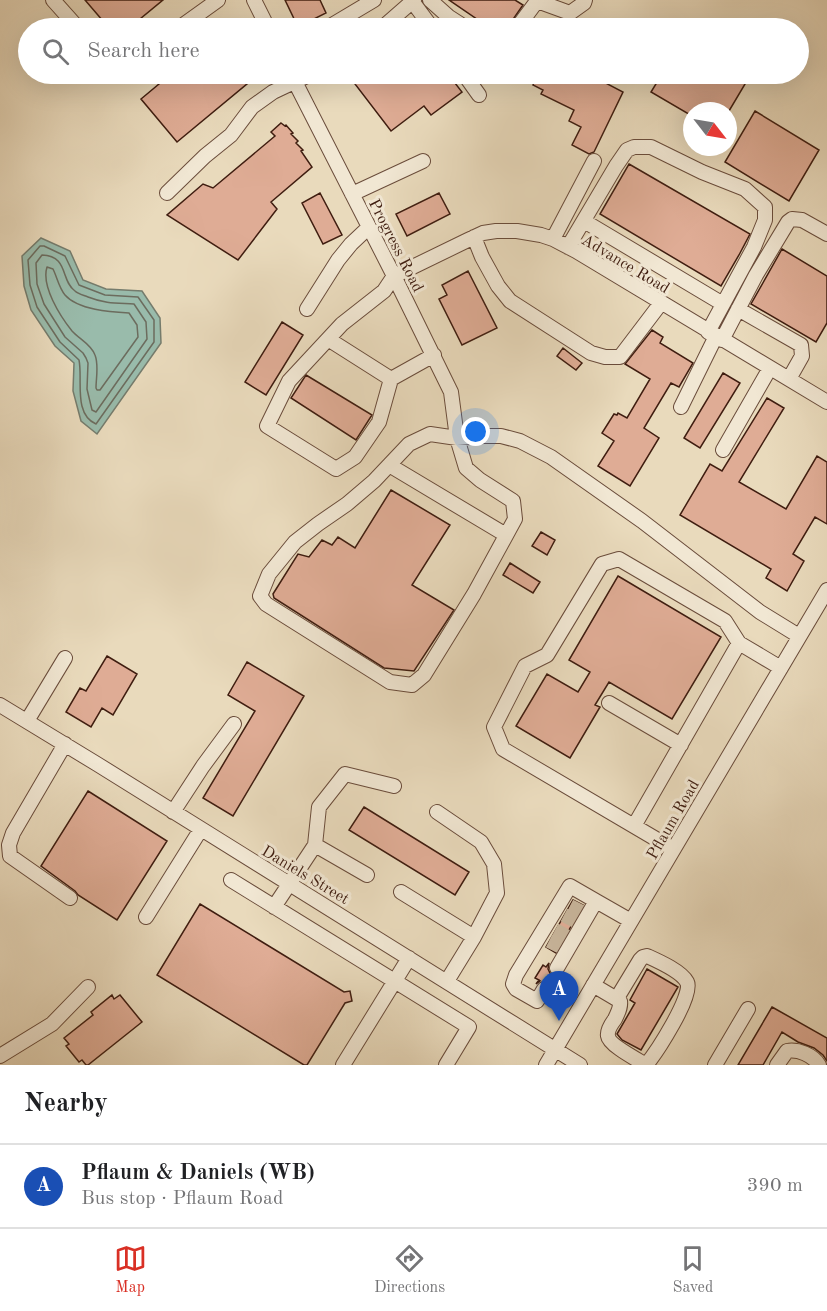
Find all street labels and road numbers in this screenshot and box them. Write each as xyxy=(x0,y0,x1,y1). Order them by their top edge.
street label: Progress Road xyxy=(365,197,425,295)
street label: Advance Road xyxy=(578,232,672,297)
street label: Pflaum Road xyxy=(645,778,703,862)
street label: Daniels Street xyxy=(258,843,352,908)

